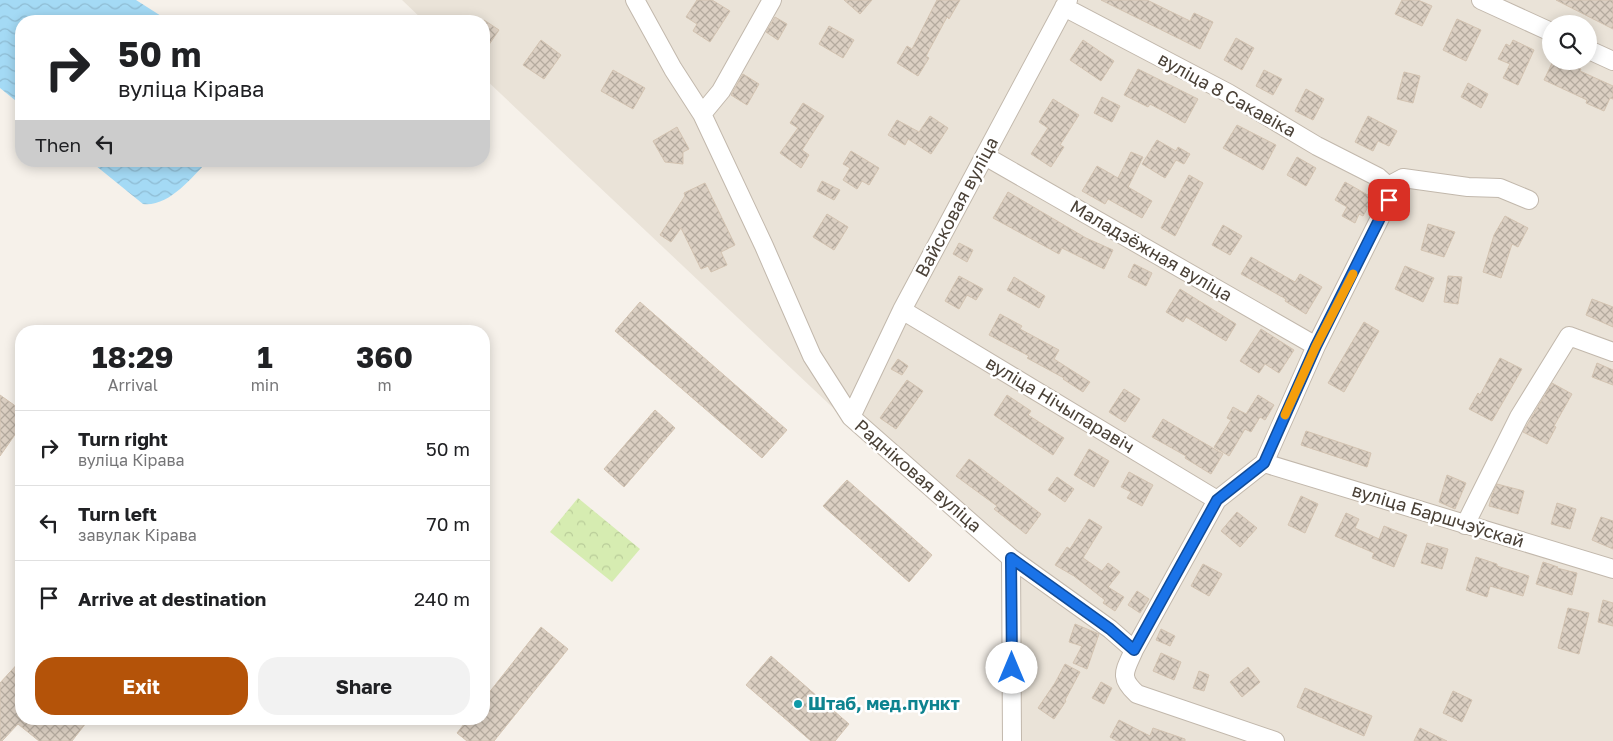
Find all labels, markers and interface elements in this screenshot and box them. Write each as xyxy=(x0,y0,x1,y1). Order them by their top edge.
map controls xyxy=(1542,15,1597,70)
button: search xyxy=(1542,15,1597,70)
text: 50 m xyxy=(118,33,201,75)
icon: right xyxy=(35,35,100,100)
street label: вуліца 8 Сакавіка xyxy=(1155,47,1300,141)
text: вуліца Кірава xyxy=(118,75,265,102)
icon: left xyxy=(91,130,119,158)
text: Then xyxy=(35,133,81,156)
street label: Вайсковая вуліца xyxy=(910,133,1002,280)
pin xyxy=(1368,179,1410,221)
icon: arrive xyxy=(1375,186,1403,214)
street label: Маладзёжная вуліца xyxy=(1067,195,1236,306)
text: 18:29 xyxy=(92,339,174,375)
text: 1 xyxy=(257,339,273,375)
text: 360 xyxy=(356,339,413,375)
street label: вуліца Нічыпаравіч xyxy=(982,351,1139,457)
text: Arrival xyxy=(108,375,158,395)
text: min xyxy=(251,375,279,395)
text: m xyxy=(377,375,392,395)
street label: Радніковая вуліца xyxy=(851,414,987,536)
text: Turn right xyxy=(78,427,168,450)
icon: right xyxy=(35,434,63,462)
text: 50 m xyxy=(426,437,470,460)
text: вуліца Кірава xyxy=(78,450,185,470)
street label: вуліца Баршчэўскай xyxy=(1349,478,1527,552)
text: Turn left xyxy=(78,502,157,525)
icon: left xyxy=(35,509,63,537)
text: 70 m xyxy=(427,512,470,535)
text: завулак Кірава xyxy=(78,525,197,545)
icon: arrive xyxy=(35,584,63,612)
text: Arrive at destination xyxy=(78,587,266,610)
text: 240 m xyxy=(414,587,470,610)
position arrow xyxy=(985,641,1037,693)
button: Exit xyxy=(35,657,248,715)
button: Share xyxy=(258,657,470,715)
place label: Штаб, мeд.пункт xyxy=(808,692,960,714)
marker: Штаб, мeд.пункт xyxy=(792,698,804,710)

